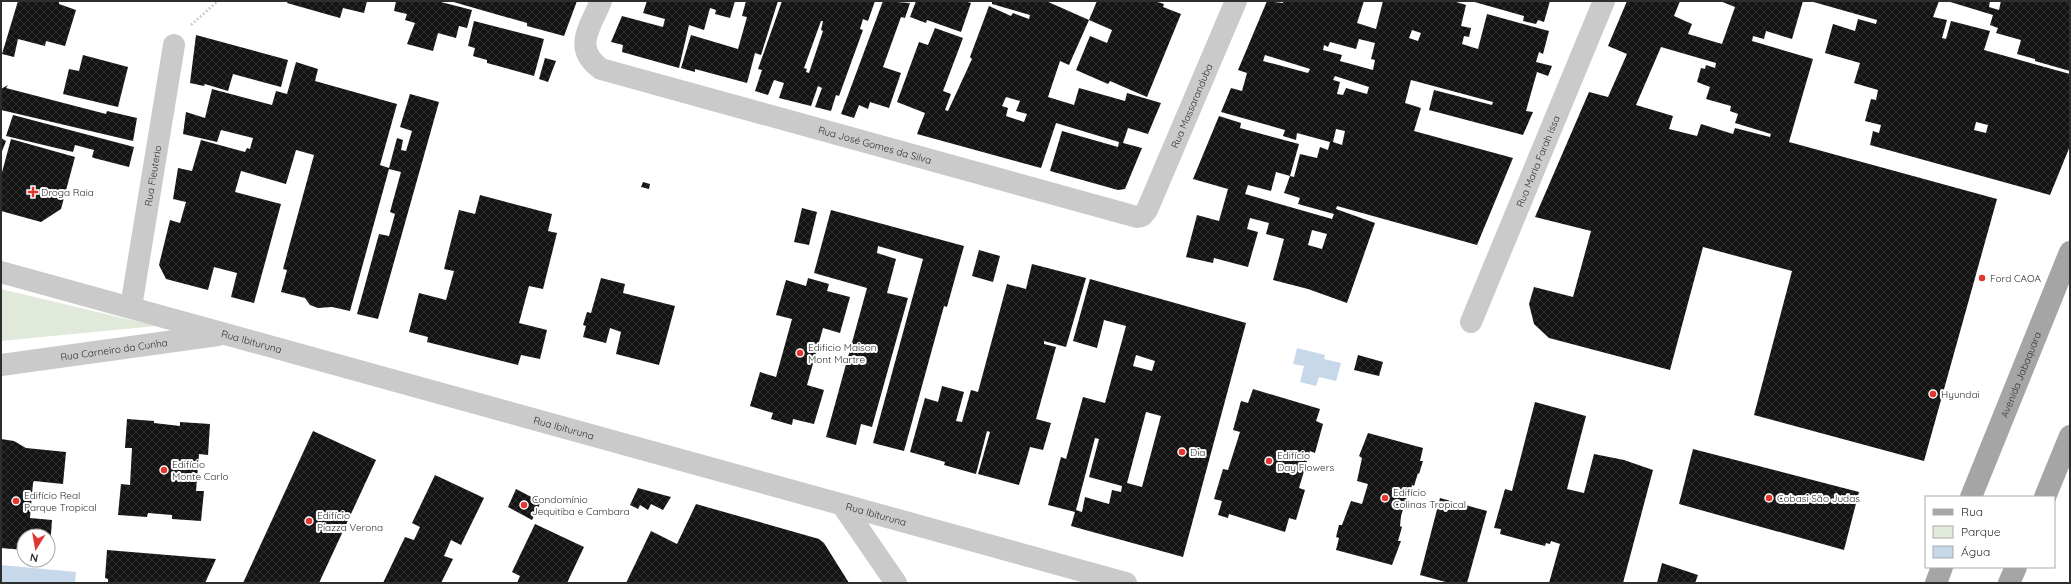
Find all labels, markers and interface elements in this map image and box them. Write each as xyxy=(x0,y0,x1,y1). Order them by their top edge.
street label: Rua Massaranduba xyxy=(1168,62,1216,150)
street label: Rua Maria Farah Issa xyxy=(1513,114,1563,209)
street label: Rua José Gomes da Silva xyxy=(817,123,933,167)
street label: Rua Fleuterio xyxy=(142,144,164,207)
place label: Droga Raia xyxy=(41,186,94,199)
marker: Droga Raia xyxy=(28,187,38,197)
place label: Ford CAOA xyxy=(1990,272,2042,285)
marker: Ford CAOA xyxy=(1977,273,1987,283)
street label: Rua Ibituruna xyxy=(220,327,283,356)
street label: Avenida Jabaquara xyxy=(1998,330,2044,420)
street label: Rua Carneiro da Cunha xyxy=(60,336,168,364)
place label: Edificio Maison Mont Martre xyxy=(808,341,877,366)
marker: Edificio Maison Mont Martre xyxy=(795,348,805,358)
place label: Hyundai xyxy=(1941,388,1980,401)
marker: Hyundai xyxy=(1928,389,1938,399)
street label: Rua Ibituruna xyxy=(532,414,596,443)
place label: Dia xyxy=(1190,446,1205,459)
marker: Dia xyxy=(1177,447,1187,457)
place label: Edifício Day Flowers xyxy=(1277,449,1335,474)
marker: Edifício Day Flowers xyxy=(1264,456,1274,466)
place label: Edifício Monte Carlo xyxy=(172,458,229,483)
marker: Edifício Monte Carlo xyxy=(159,465,169,475)
place label: Edifício Colinas Tropical xyxy=(1393,486,1466,511)
place label: Edifício Real Parque Tropical xyxy=(24,489,97,514)
place label: Cobasi São Judas xyxy=(1777,492,1860,505)
place label: Condomínio Jequitiba e Cambara xyxy=(532,493,630,518)
marker: Edifício Colinas Tropical xyxy=(1380,493,1390,503)
marker: Cobasi São Judas xyxy=(1764,493,1774,503)
marker: Edifício Real Parque Tropical xyxy=(11,496,21,506)
legend xyxy=(1925,496,2055,568)
marker: Condomínio Jequitiba e Cambara xyxy=(519,500,529,510)
street label: Rua Ibituruna xyxy=(844,500,908,529)
text: Rua xyxy=(1961,504,1983,519)
place label: Edifício Piazza Verona xyxy=(317,509,383,534)
marker: Edifício Piazza Verona xyxy=(304,516,314,526)
text: Parque xyxy=(1961,524,2001,539)
north arrow xyxy=(16,528,56,568)
text: Água xyxy=(1961,544,1990,559)
text: N xyxy=(29,550,39,565)

